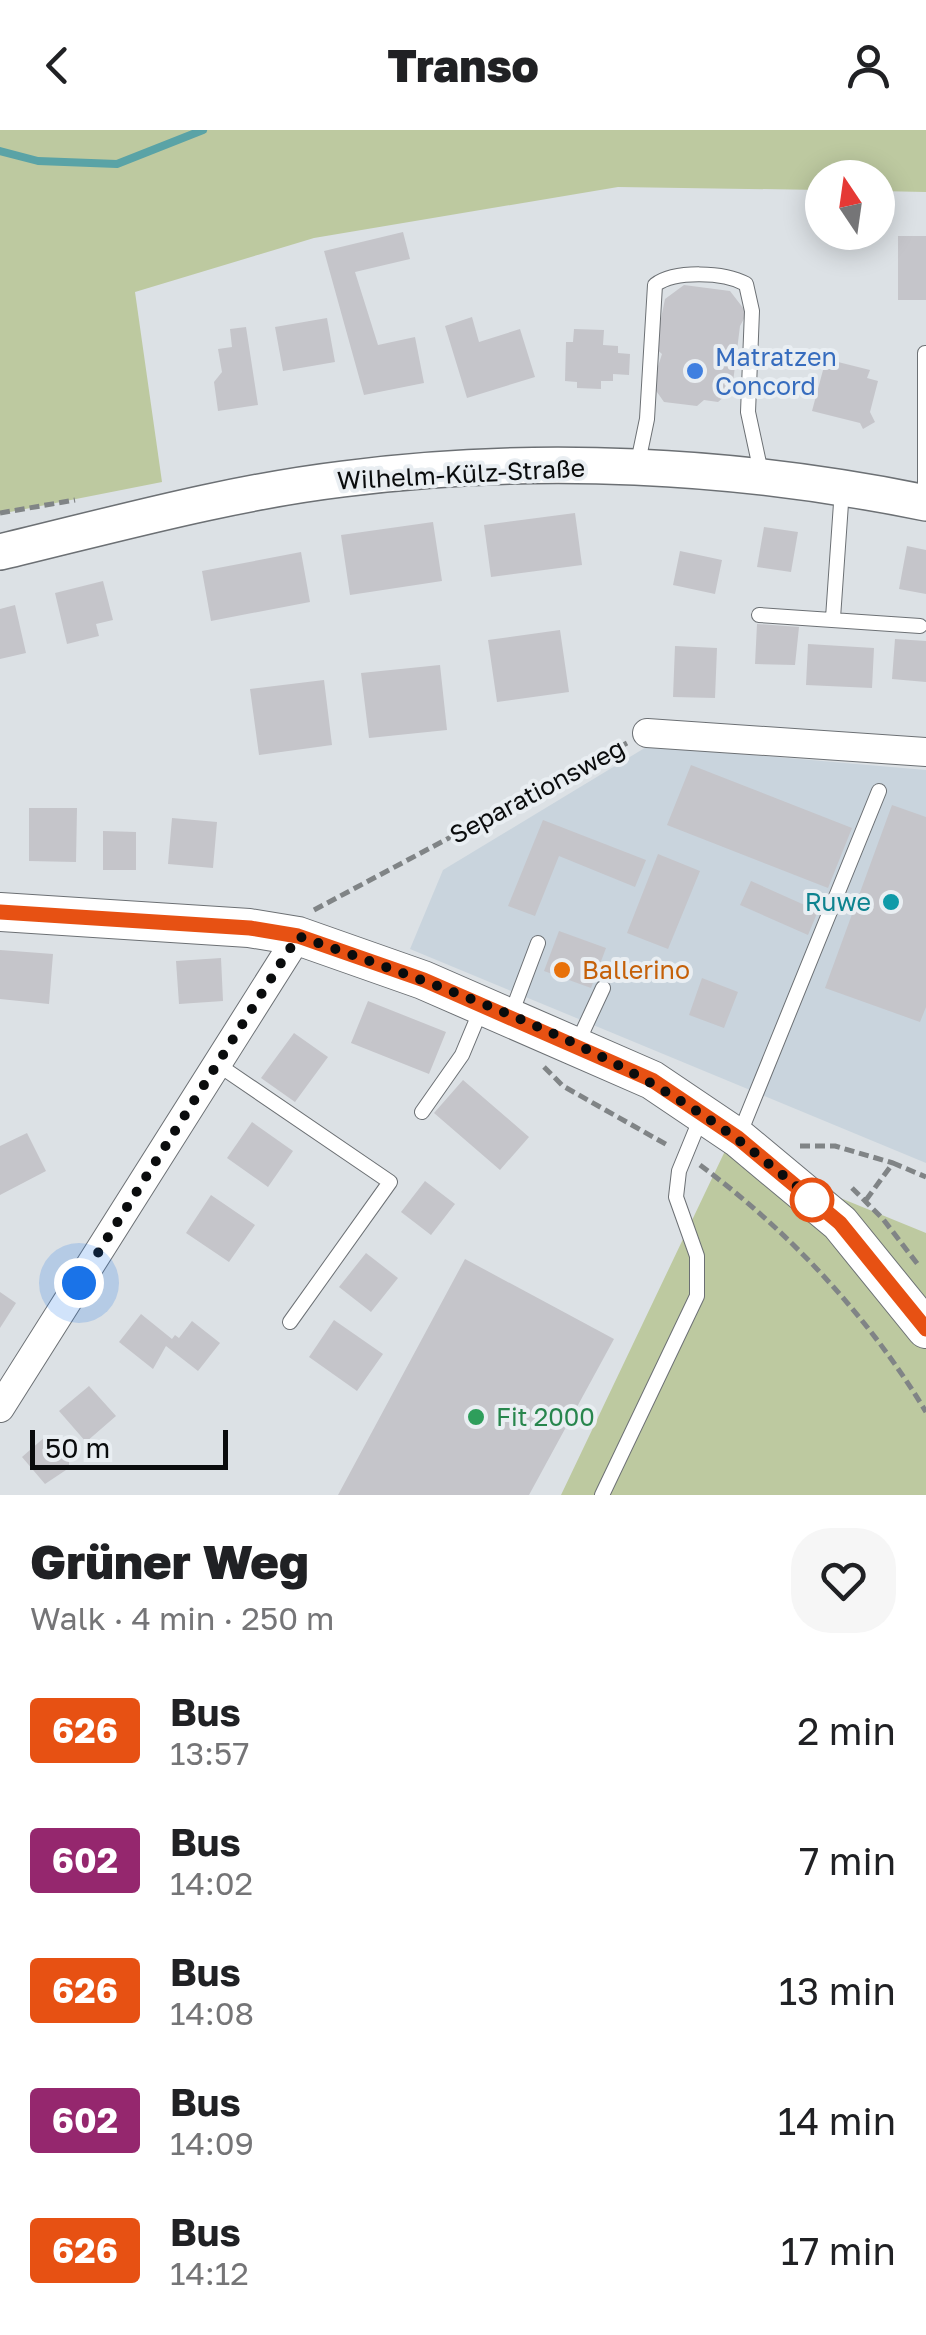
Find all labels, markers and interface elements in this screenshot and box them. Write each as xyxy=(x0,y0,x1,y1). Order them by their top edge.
icon: back xyxy=(30,38,85,93)
text: Transo xyxy=(387,38,539,92)
icon: person xyxy=(841,38,896,93)
north arrow xyxy=(805,160,895,250)
map controls xyxy=(805,160,895,250)
place label: Matratzen Concord xyxy=(715,341,837,401)
marker: Matratzen Concord xyxy=(684,360,706,382)
street label: Wilhelm-Külz-Straße xyxy=(336,452,586,495)
street label: Separationsweg xyxy=(444,731,630,850)
place label: Ruwe xyxy=(805,886,871,917)
marker: Ruwe xyxy=(880,891,902,913)
place label: Ballerino xyxy=(582,954,690,985)
marker: Ballerino xyxy=(551,959,573,981)
unlabelled marker xyxy=(791,1179,833,1221)
your location xyxy=(54,1258,104,1308)
place label: Fit 2000 xyxy=(496,1401,595,1432)
marker: Fit 2000 xyxy=(465,1406,487,1428)
scale bar xyxy=(30,1425,228,1470)
text: 50 m xyxy=(45,1431,110,1464)
button: heart xyxy=(791,1528,896,1633)
text: Grüner Weg xyxy=(30,1532,309,1590)
text: Walk · 4 min · 250 m xyxy=(30,1599,334,1637)
text: Bus xyxy=(170,1689,241,1734)
text: 2 min xyxy=(797,1708,896,1753)
text: 626 xyxy=(52,1709,118,1751)
text: 13:57 xyxy=(170,1734,249,1772)
text: Bus xyxy=(170,1819,241,1864)
text: 7 min xyxy=(799,1838,896,1883)
text: 602 xyxy=(52,1839,118,1881)
text: 14:02 xyxy=(170,1864,253,1902)
text: Bus xyxy=(170,1949,241,1994)
text: 13 min xyxy=(779,1968,896,2013)
text: 626 xyxy=(52,1969,118,2011)
text: 14:08 xyxy=(170,1994,254,2032)
text: Bus xyxy=(170,2079,241,2124)
text: 14 min xyxy=(778,2098,896,2143)
text: 602 xyxy=(52,2099,118,2141)
text: 14:09 xyxy=(170,2124,254,2162)
text: Bus xyxy=(170,2209,241,2254)
text: 17 min xyxy=(781,2228,896,2273)
text: 626 xyxy=(52,2229,118,2271)
text: 14:12 xyxy=(170,2254,249,2292)

